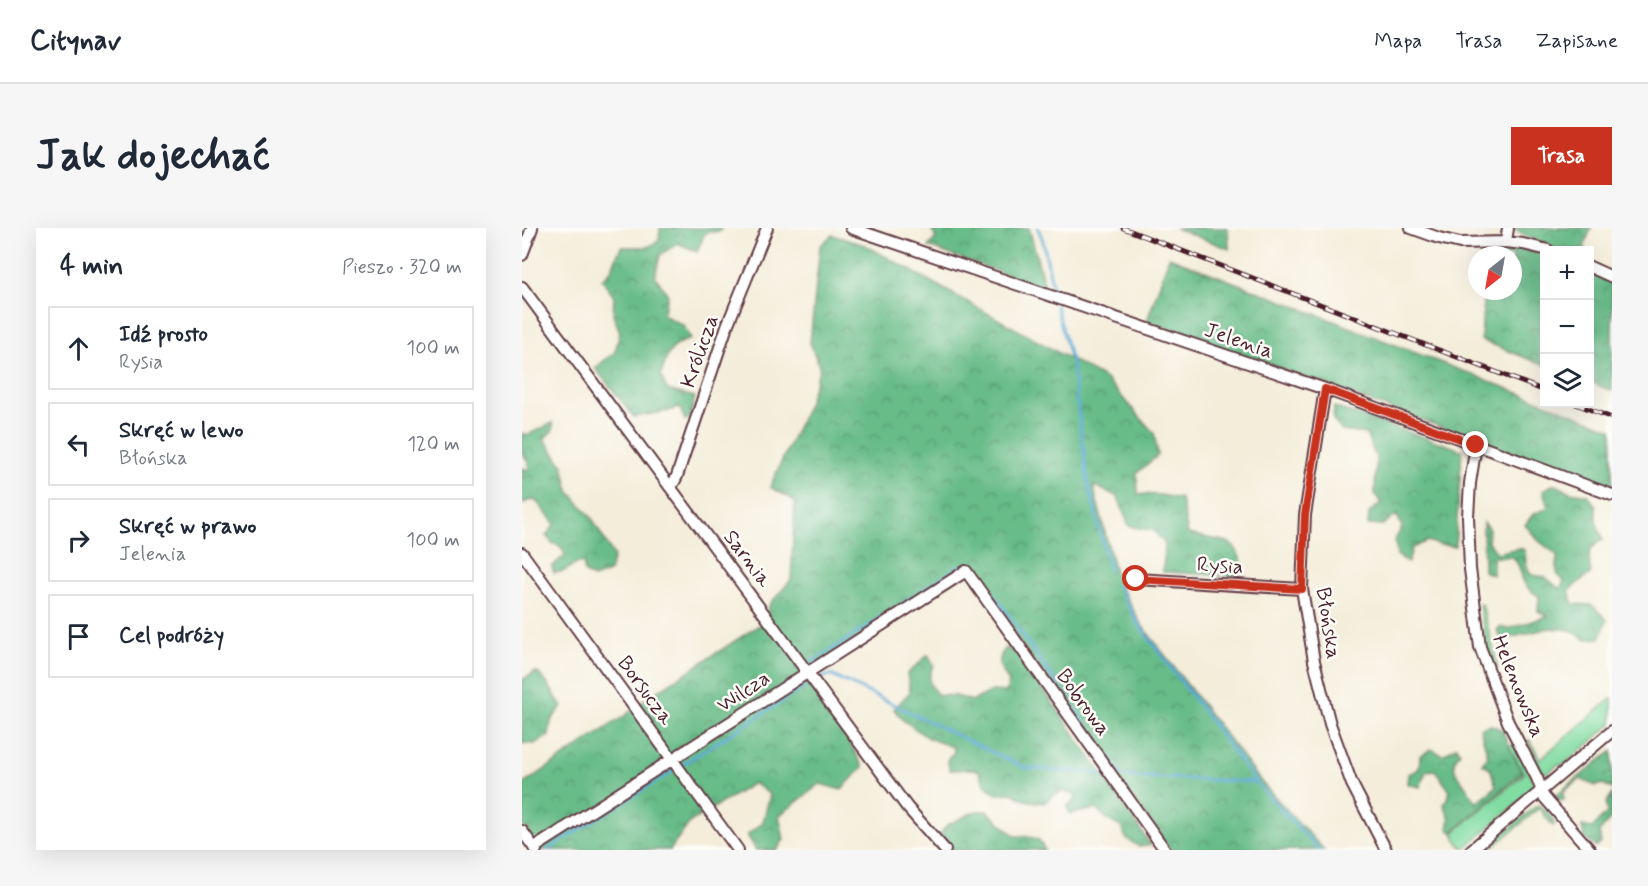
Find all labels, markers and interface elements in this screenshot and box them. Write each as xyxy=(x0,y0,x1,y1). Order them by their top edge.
text: Citynav xyxy=(30,23,121,60)
text: Mapa xyxy=(1374,27,1422,55)
text: Trasa xyxy=(1455,27,1503,55)
text: Zapisane xyxy=(1536,27,1618,55)
button: Trasa xyxy=(1511,127,1612,185)
text: Jak dojechać xyxy=(36,129,270,184)
north arrow xyxy=(1468,246,1522,300)
map controls xyxy=(1540,246,1594,408)
button: + xyxy=(1540,246,1594,300)
text: 4 min xyxy=(60,250,123,284)
text: Pieszo · 320 m xyxy=(342,254,462,281)
button: − xyxy=(1540,300,1594,354)
street label: Królicza xyxy=(674,311,725,392)
street label: Jelenia xyxy=(1201,316,1277,366)
text: Idź prosto xyxy=(119,321,208,349)
icon: ahead xyxy=(62,332,95,365)
text: 100 m xyxy=(406,335,460,362)
text: Rysia xyxy=(119,349,163,376)
button: layers xyxy=(1540,354,1594,408)
text: Skręć w lewo xyxy=(119,417,244,445)
icon: left xyxy=(62,428,95,461)
text: 120 m xyxy=(407,431,460,458)
route end xyxy=(1462,431,1488,457)
text: Błońska xyxy=(119,445,187,472)
text: Skręć w prawo xyxy=(119,513,256,541)
icon: right xyxy=(62,524,95,557)
street label: Sarnia xyxy=(717,524,778,593)
text: 100 m xyxy=(406,527,460,554)
text: Jelenia xyxy=(119,541,186,568)
street label: Rysia xyxy=(1196,551,1244,581)
route start xyxy=(1122,565,1148,591)
street label: Błońska xyxy=(1309,585,1347,661)
icon: arrive xyxy=(62,620,95,653)
text: Cel podróży xyxy=(119,622,224,650)
street label: Helenowska xyxy=(1485,631,1551,742)
street label: Borsucza xyxy=(611,650,680,731)
street label: Wilcza xyxy=(712,664,775,719)
street label: Bobrowa xyxy=(1049,664,1117,742)

